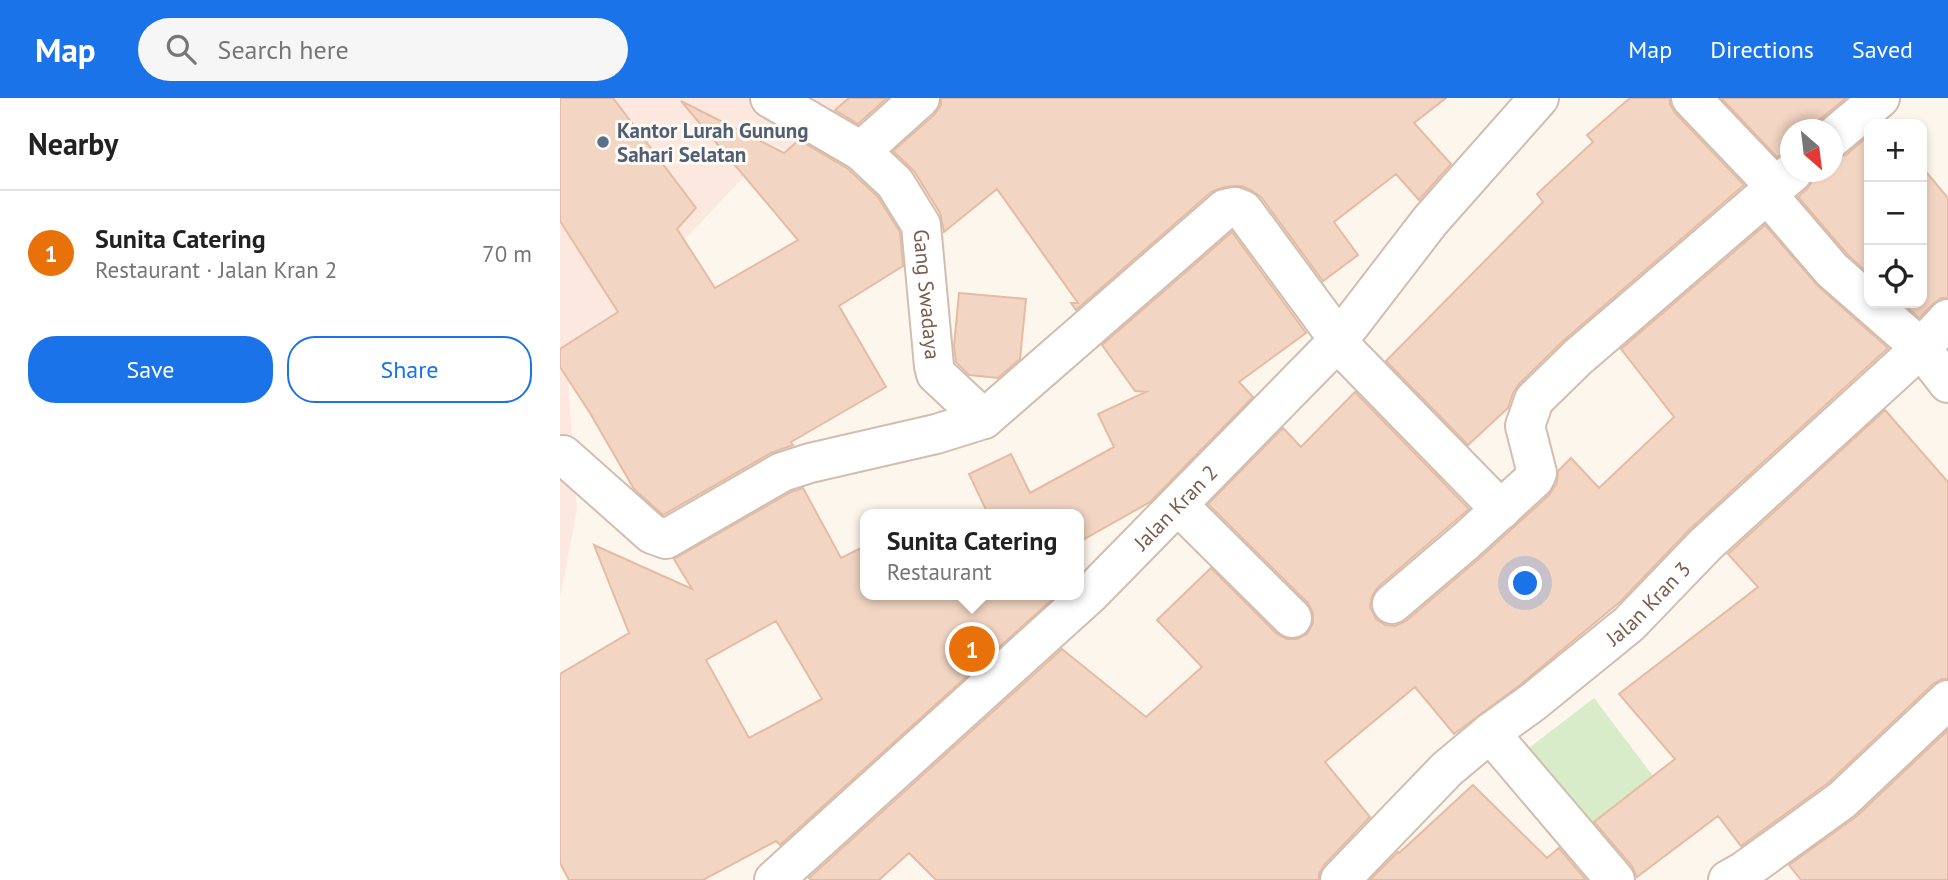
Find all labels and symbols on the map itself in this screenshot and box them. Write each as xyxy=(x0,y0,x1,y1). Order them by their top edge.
place label: Kantor Lurah Gunung Sahari Selatan xyxy=(617,117,809,168)
north arrow xyxy=(1780,119,1843,182)
marker: Kantor Lurah Gunung Sahari Selatan xyxy=(595,134,611,150)
street label: Gang Swadaya xyxy=(908,228,947,361)
street label: Jalan Kran 2 xyxy=(1127,459,1223,556)
street label: Jalan Kran 3 xyxy=(1599,555,1696,652)
your location xyxy=(1508,566,1542,600)
pin: 1 xyxy=(949,623,995,675)

